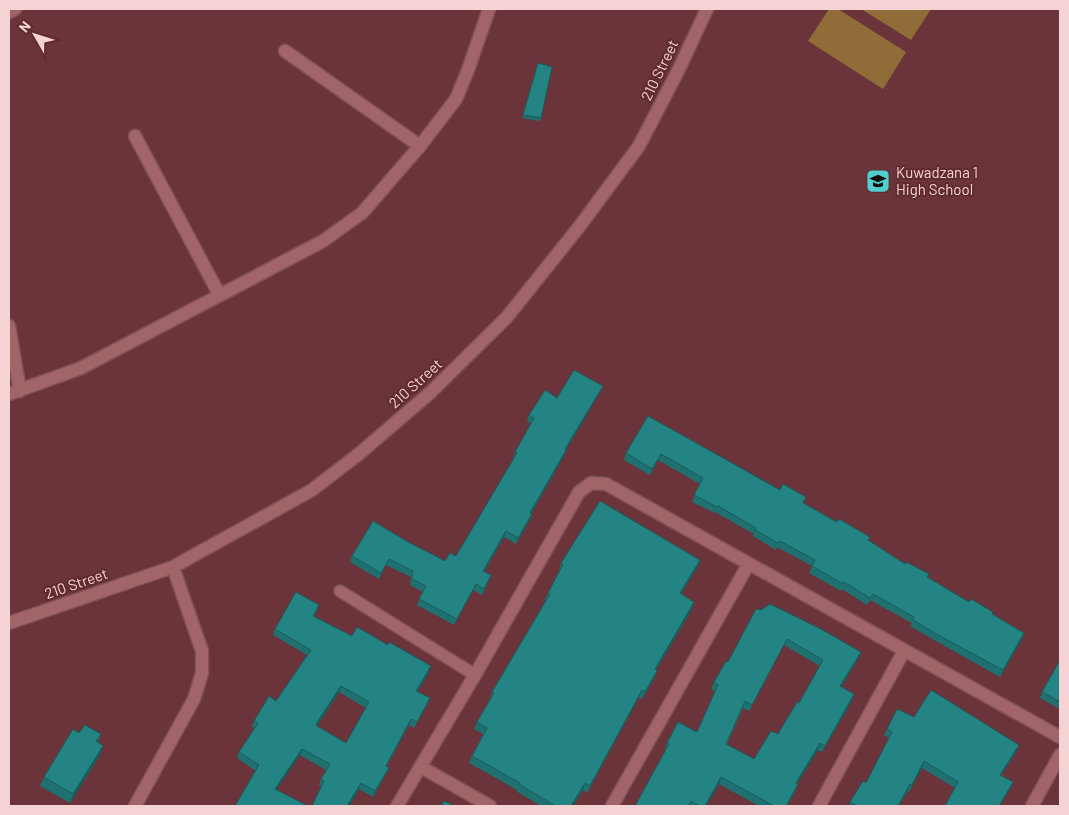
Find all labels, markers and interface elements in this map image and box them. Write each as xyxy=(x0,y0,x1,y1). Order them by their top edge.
north arrow xyxy=(10,10,60,60)
text: N xyxy=(15,18,34,35)
street label: 210 Street xyxy=(637,37,681,103)
place label: Kuwadzana 1 High School xyxy=(896,163,978,198)
school or university icon: Kuwadzana 1 High School xyxy=(865,168,891,194)
street label: 210 Street xyxy=(385,354,445,412)
street label: 210 Street xyxy=(42,564,110,602)

